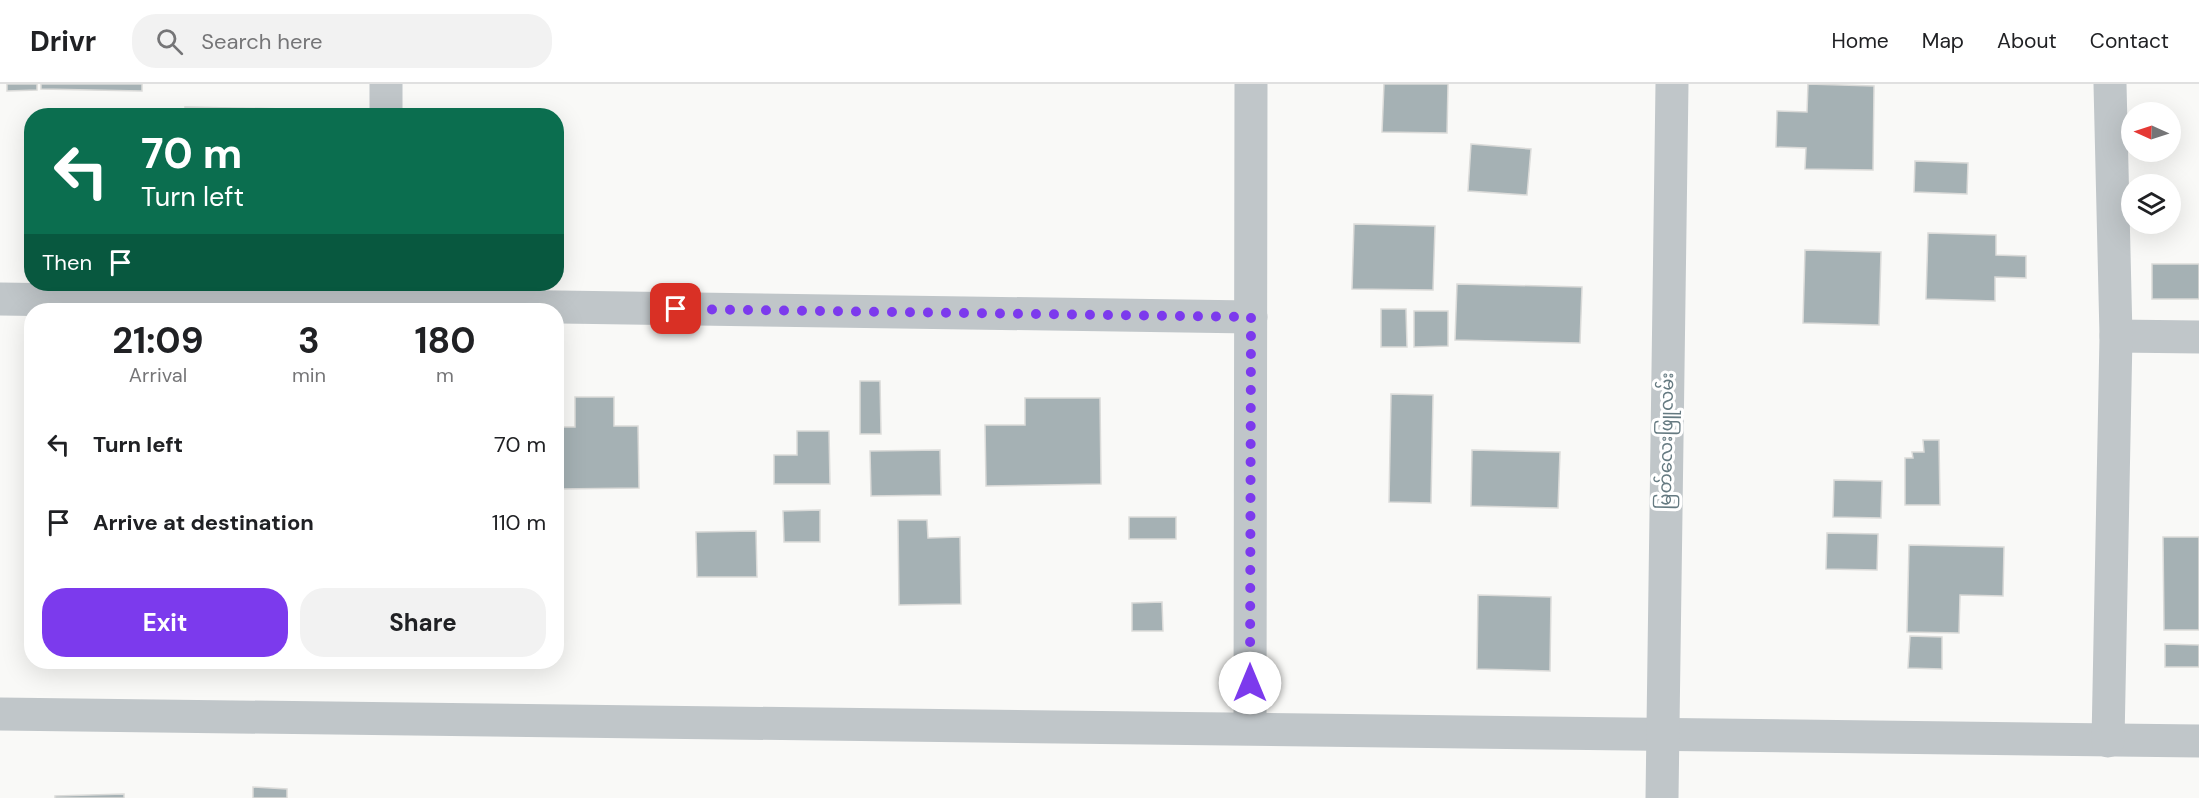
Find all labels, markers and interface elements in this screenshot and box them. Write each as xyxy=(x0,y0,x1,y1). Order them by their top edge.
search box xyxy=(132,14,552,68)
text: Drivr xyxy=(30,23,96,60)
icon: search xyxy=(153,25,186,58)
text: Search here xyxy=(201,27,323,56)
text: Home xyxy=(1831,27,1889,55)
text: Map xyxy=(1922,27,1964,55)
text: About xyxy=(1997,27,2057,55)
text: Contact xyxy=(2090,27,2169,55)
north arrow xyxy=(2121,102,2181,162)
map controls xyxy=(2121,102,2181,234)
text: 70 m xyxy=(141,126,242,181)
icon: left xyxy=(42,132,120,210)
button: layers xyxy=(2121,174,2181,234)
text: Turn left xyxy=(141,179,244,214)
icon: arrive xyxy=(104,246,137,279)
text: Then xyxy=(42,248,92,277)
pin xyxy=(650,283,701,334)
icon: arrive xyxy=(659,292,692,325)
text: 21:09 xyxy=(112,317,204,364)
text: 3 xyxy=(298,317,320,364)
text: 180 xyxy=(414,317,476,364)
text: Arrival xyxy=(129,362,187,388)
text: min xyxy=(292,362,326,388)
text: m xyxy=(436,362,454,388)
street label: မြတ်လေးဖြူလမ်း xyxy=(1652,372,1682,510)
icon: left xyxy=(42,428,75,461)
text: Turn left xyxy=(93,430,183,459)
text: 70 m xyxy=(494,430,546,459)
icon: arrive xyxy=(42,506,75,539)
text: Arrive at destination xyxy=(93,508,314,537)
text: 110 m xyxy=(492,508,546,537)
button: Exit xyxy=(42,588,288,657)
button: Share xyxy=(300,588,546,657)
position arrow xyxy=(1218,651,1282,715)

